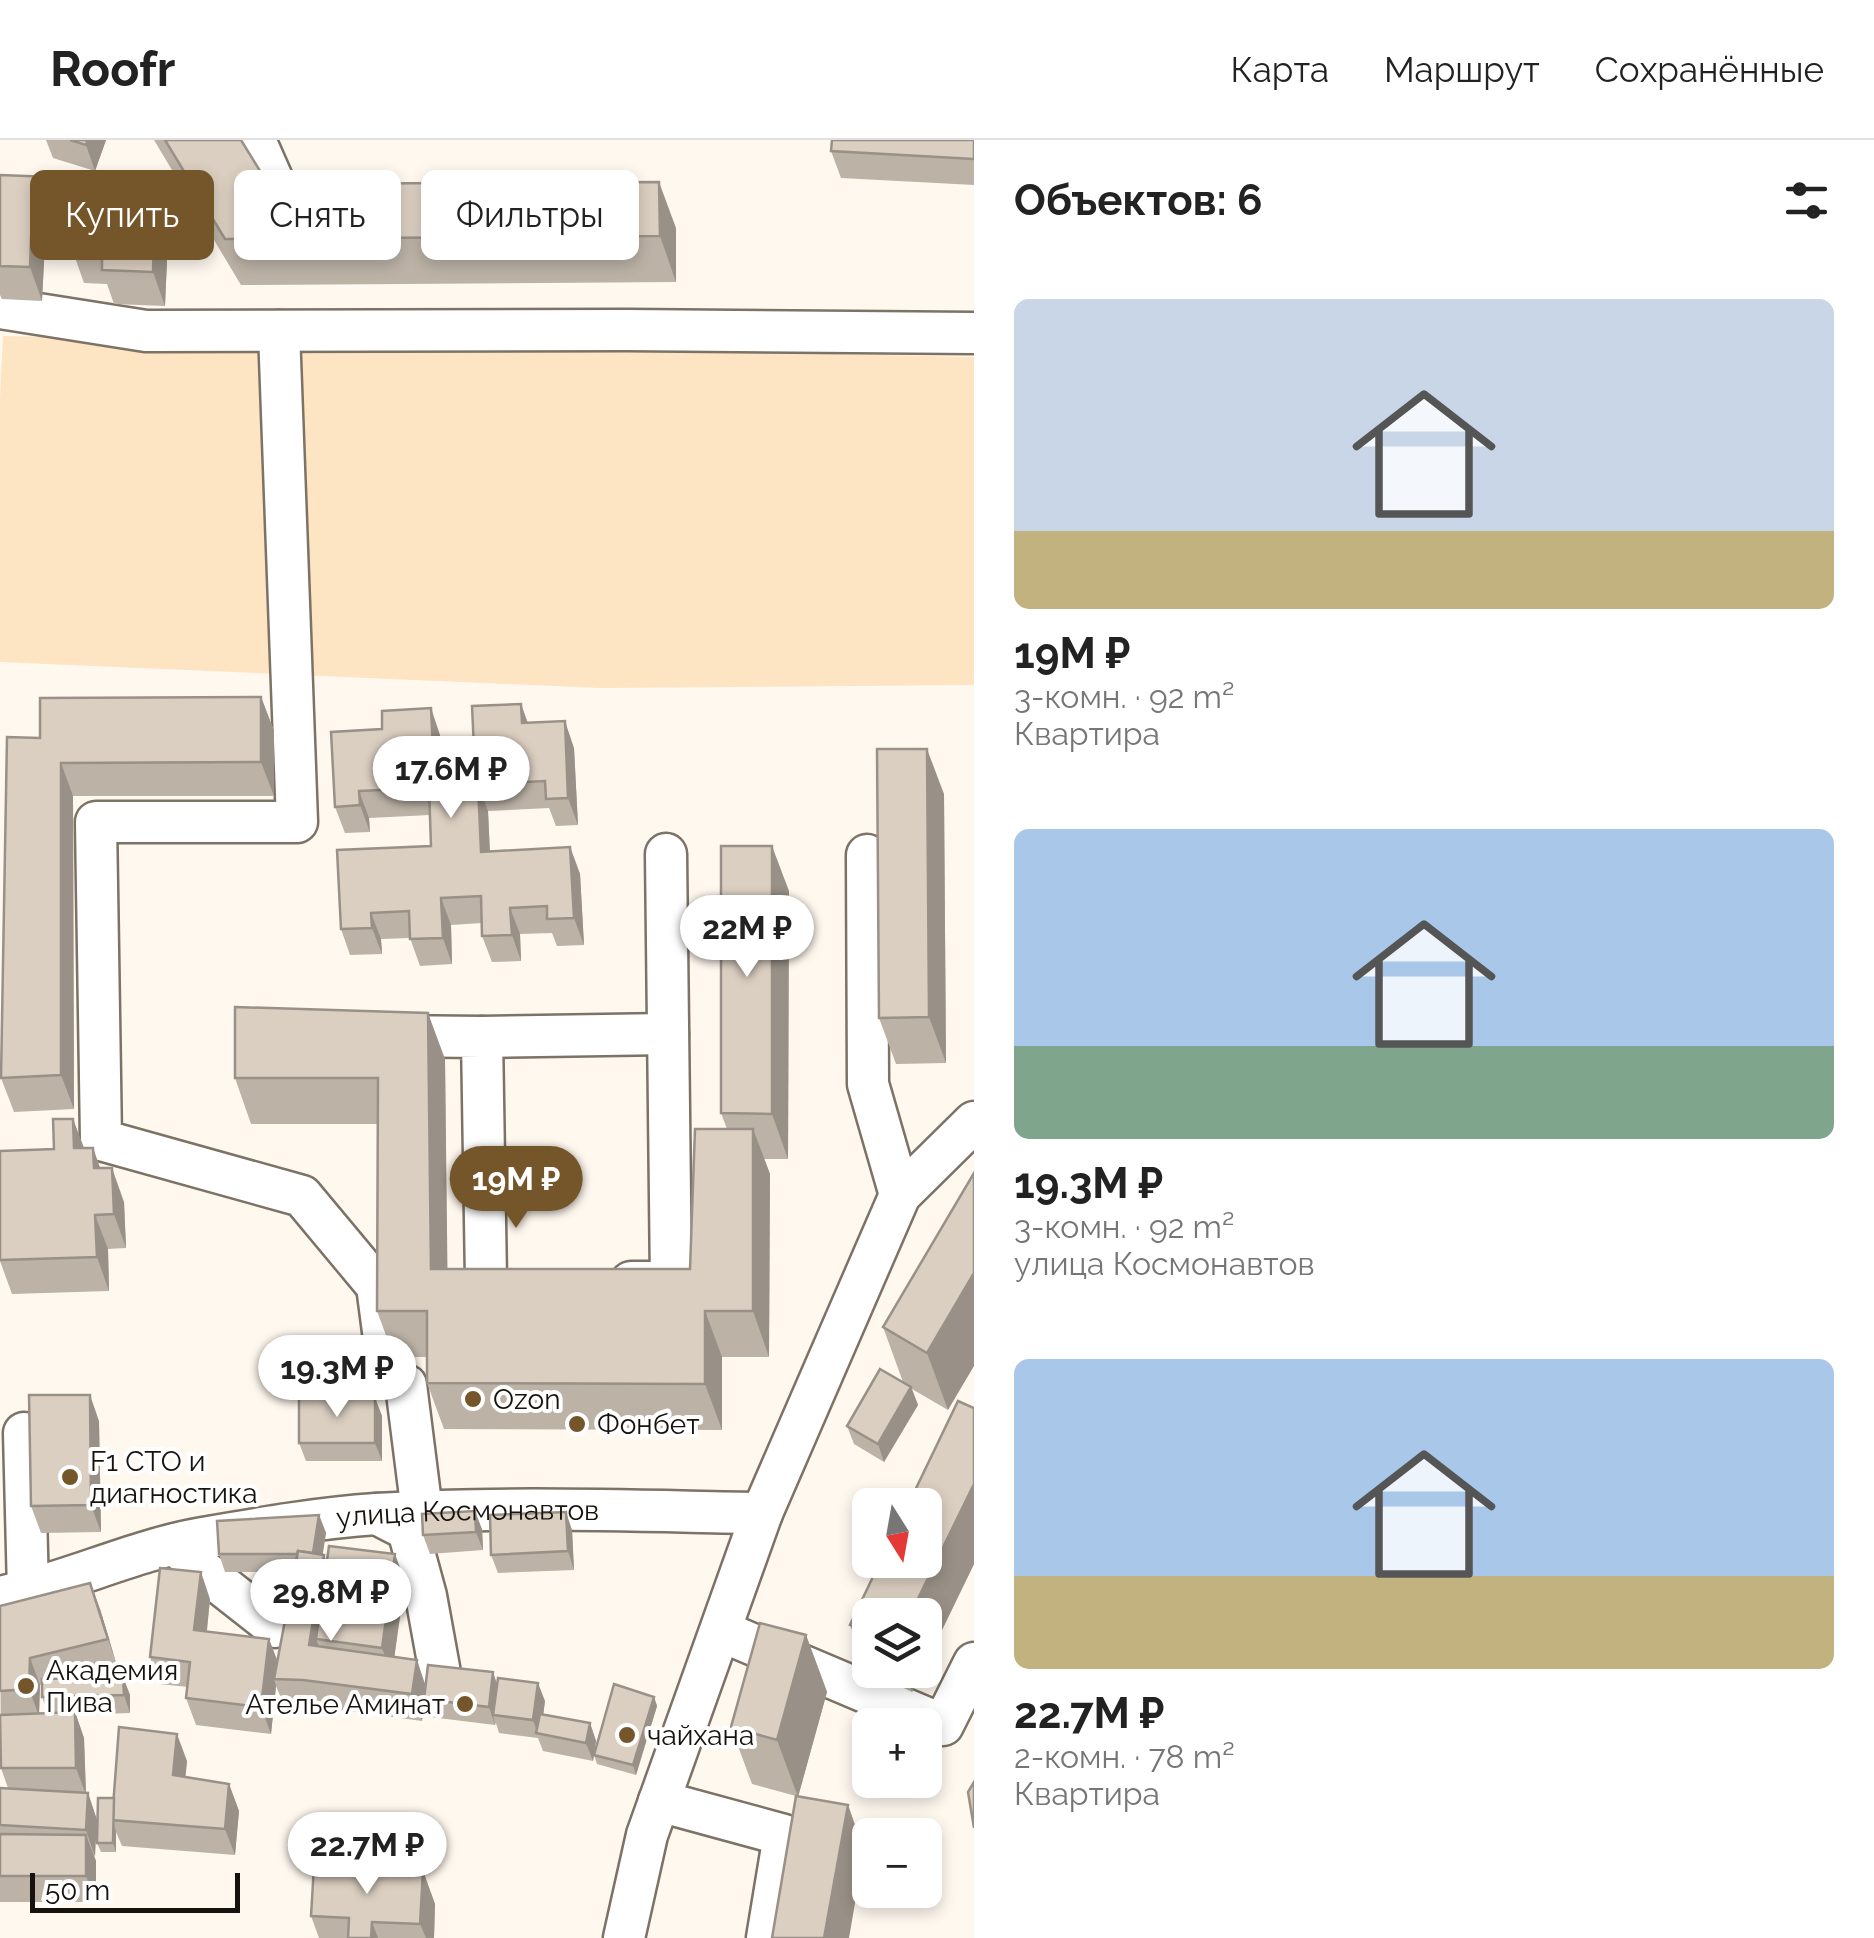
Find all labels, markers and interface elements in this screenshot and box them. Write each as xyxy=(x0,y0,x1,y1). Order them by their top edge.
text: Roofr xyxy=(50,41,175,97)
text: Карта xyxy=(1231,49,1329,90)
text: Маршрут xyxy=(1384,49,1540,90)
text: Сохранённые xyxy=(1595,49,1824,90)
chip: Купить xyxy=(30,170,214,260)
chip: Снять xyxy=(234,170,401,260)
chip: Фильтры xyxy=(421,170,639,260)
icon: filters xyxy=(1779,173,1834,228)
text: Объектов: 6 xyxy=(1014,176,1262,225)
icon: home xyxy=(1334,364,1514,544)
text: 19M ₽ xyxy=(1014,629,1130,678)
text: 3-комн. · 92 m² xyxy=(1014,678,1234,715)
text: Квартира xyxy=(1014,715,1160,752)
pin: 17.6M ₽ xyxy=(359,736,543,821)
text: 17.6M ₽ xyxy=(395,750,507,787)
icon: home xyxy=(1334,894,1514,1074)
pin: 22M ₽ xyxy=(677,895,817,980)
text: 22M ₽ xyxy=(702,909,792,946)
pin: 19M ₽ xyxy=(446,1146,586,1231)
text: 19.3M ₽ xyxy=(1014,1159,1163,1208)
text: 19M ₽ xyxy=(472,1160,560,1197)
text: 3-комн. · 92 m² xyxy=(1014,1208,1234,1245)
text: улица Космонавтов xyxy=(1014,1245,1315,1282)
pin: 19.3M ₽ xyxy=(245,1335,429,1420)
text: 19.3M ₽ xyxy=(280,1349,394,1386)
place label: Ozon xyxy=(493,1383,560,1416)
marker: Ozon xyxy=(462,1388,484,1410)
place label: Фонбет xyxy=(597,1408,700,1441)
marker: Фонбет xyxy=(566,1413,588,1435)
icon: home xyxy=(1334,1424,1514,1604)
place label: F1 СТО и диагностика xyxy=(90,1445,258,1510)
marker: F1 СТО и диагностика xyxy=(59,1466,81,1488)
north arrow xyxy=(852,1488,942,1578)
map controls xyxy=(852,1488,942,1908)
street label: улица Космонавтов xyxy=(335,1493,599,1534)
pin: 29.8M ₽ xyxy=(239,1559,423,1644)
text: 29.8M ₽ xyxy=(272,1573,390,1610)
button: layers xyxy=(852,1598,942,1688)
place label: Академия Пива xyxy=(46,1654,178,1719)
marker: Академия Пива xyxy=(15,1675,37,1697)
place label: Ателье Аминат xyxy=(245,1688,445,1721)
text: 22.7M ₽ xyxy=(1014,1689,1164,1738)
marker: Ателье Аминат xyxy=(454,1693,476,1715)
button: + xyxy=(852,1708,942,1798)
place label: чайхана xyxy=(647,1719,754,1752)
marker: чайхана xyxy=(616,1724,638,1746)
text: 2-комн. · 78 m² xyxy=(1014,1738,1235,1775)
text: Квартира xyxy=(1014,1775,1160,1812)
pin: 22.7M ₽ xyxy=(275,1812,459,1897)
button: − xyxy=(852,1818,942,1908)
text: 22.7M ₽ xyxy=(310,1826,424,1863)
scale bar xyxy=(30,1868,240,1912)
text: 50 m xyxy=(45,1874,110,1907)

